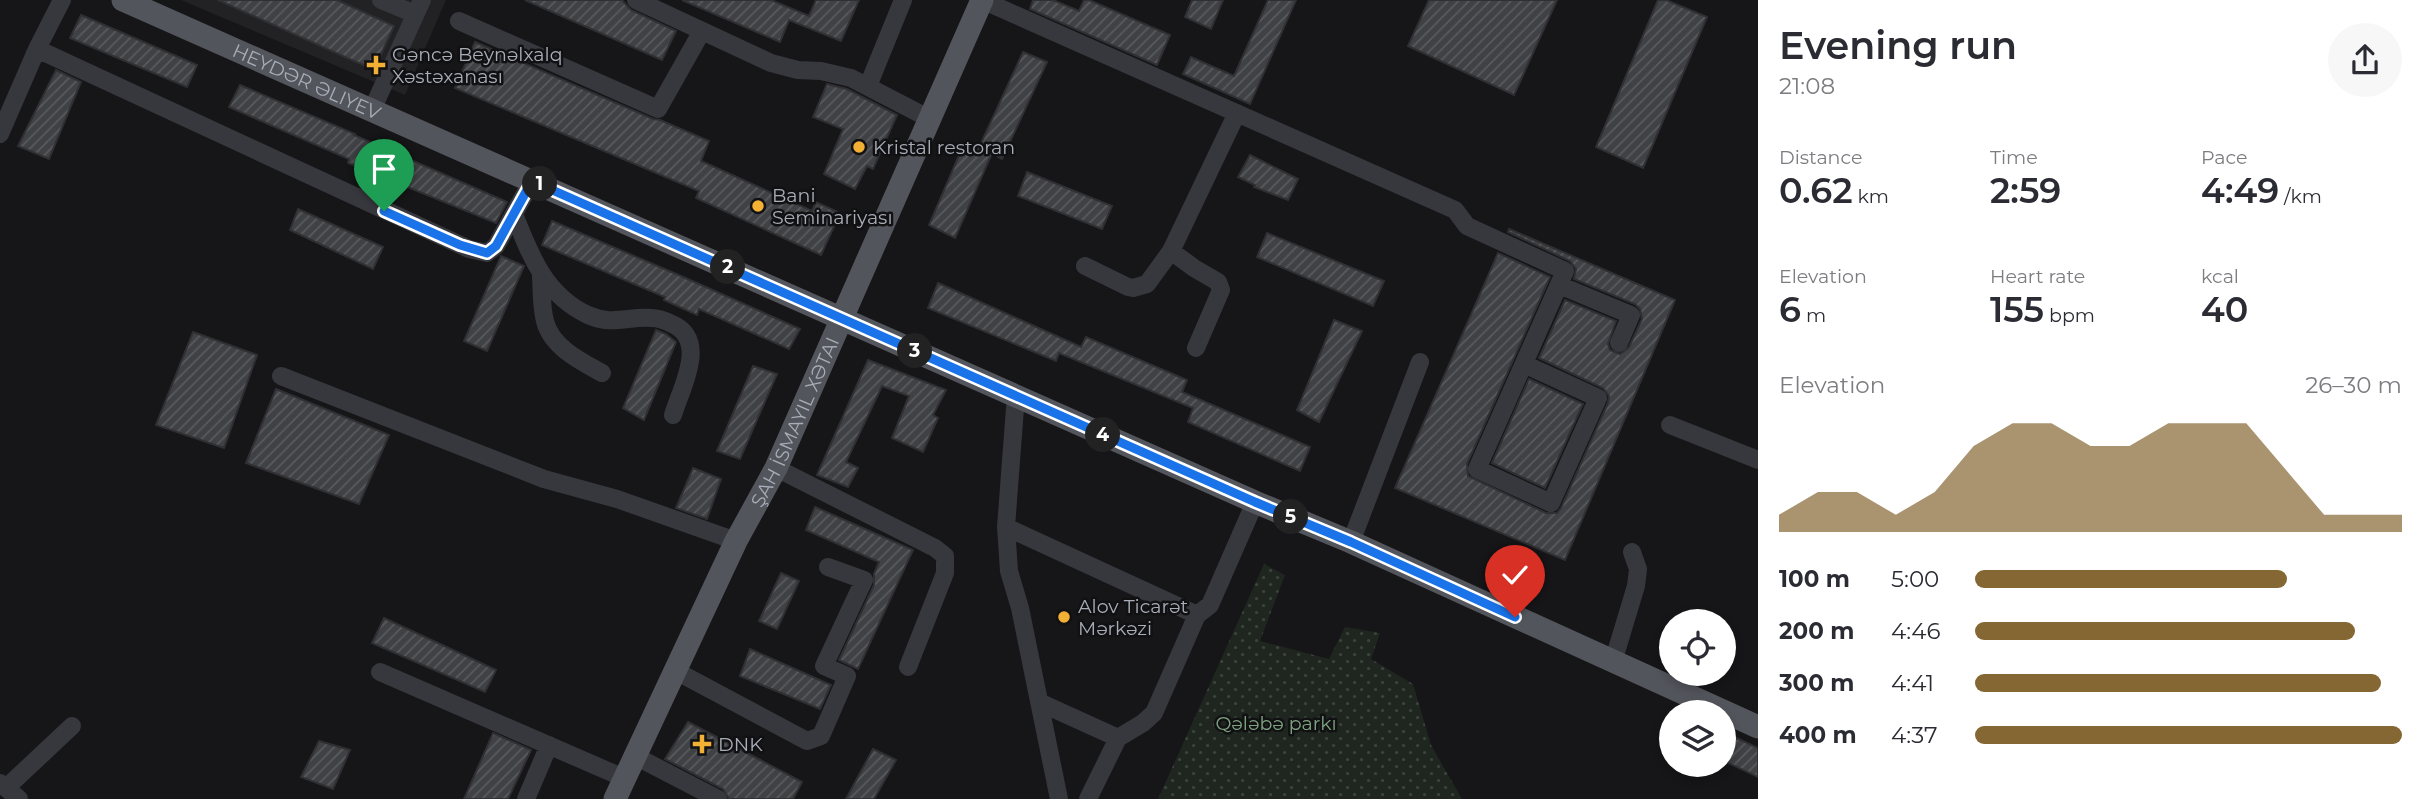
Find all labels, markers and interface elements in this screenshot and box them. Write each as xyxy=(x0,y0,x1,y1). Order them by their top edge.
text: Evening run xyxy=(1779,22,2017,69)
button: share xyxy=(2328,23,2402,97)
street label: HEYDƏR ƏLIYEV xyxy=(229,39,385,125)
place label: Gəncə Beynəlxalq Xəstəxanası xyxy=(392,43,563,88)
marker: Gəncə Beynəlxalq Xəstəxanası xyxy=(366,55,386,75)
text: 21:08 xyxy=(1779,72,1835,100)
place label: Kristal restoran xyxy=(873,136,1015,159)
pin xyxy=(354,139,414,211)
marker: Kristal restoran xyxy=(851,139,867,155)
text: Distance xyxy=(1779,146,1862,169)
text: Time xyxy=(1990,146,2038,169)
text: Pace xyxy=(2201,146,2248,169)
icon: arrive xyxy=(365,150,403,188)
pin: 1 xyxy=(522,166,558,202)
text: 0.62 xyxy=(1779,169,1853,212)
text: 2:59 xyxy=(1990,169,2061,212)
text: 4:49 xyxy=(2201,169,2279,212)
text: 1 xyxy=(536,172,543,195)
place label: Bani Seminariyası xyxy=(772,184,893,229)
text: km xyxy=(1853,185,1889,208)
text: /km xyxy=(2279,185,2322,208)
marker: Bani Seminariyası xyxy=(750,198,766,214)
pin: 2 xyxy=(710,250,746,284)
text: 2 xyxy=(722,255,733,278)
text: Elevation xyxy=(1779,265,1867,288)
text: Heart rate xyxy=(1990,265,2085,288)
text: kcal xyxy=(2201,265,2239,288)
text: 6 xyxy=(1779,288,1801,331)
text: 155 xyxy=(1990,288,2044,331)
text: 40 xyxy=(2201,288,2248,331)
text: m xyxy=(1801,304,1826,327)
text: bpm xyxy=(2044,304,2095,327)
street label: ŞAH İSMAYIL XƏTAI xyxy=(746,333,844,511)
pin: 3 xyxy=(898,334,932,368)
text: 3 xyxy=(909,339,920,362)
text: Elevation xyxy=(1779,371,1885,399)
text: 26–30 m xyxy=(2305,371,2402,399)
pin: 4 xyxy=(1086,418,1120,452)
text: 4 xyxy=(1096,423,1109,446)
pin: 5 xyxy=(1274,500,1308,534)
text: 5 xyxy=(1285,505,1296,528)
pin xyxy=(1485,545,1545,617)
icon: check xyxy=(1496,556,1534,594)
text: 100 m xyxy=(1779,565,1850,593)
text: 5:00 xyxy=(1891,565,1939,593)
place label: Alov Ticarət Mərkəzi xyxy=(1078,595,1188,640)
marker: Alov Ticarət Mərkəzi xyxy=(1056,609,1072,625)
map controls xyxy=(1659,609,1736,777)
button: locate xyxy=(1659,609,1736,686)
text: 200 m xyxy=(1779,617,1854,645)
text: 4:46 xyxy=(1891,617,1940,645)
text: 300 m xyxy=(1779,669,1855,697)
text: 4:41 xyxy=(1891,669,1934,697)
button: layers xyxy=(1659,700,1736,777)
park label: Qələbə parkı xyxy=(1215,712,1337,735)
text: 400 m xyxy=(1779,721,1857,749)
text: 4:37 xyxy=(1891,721,1937,749)
place label: DNK xyxy=(718,733,763,756)
marker: DNK xyxy=(692,734,712,754)

